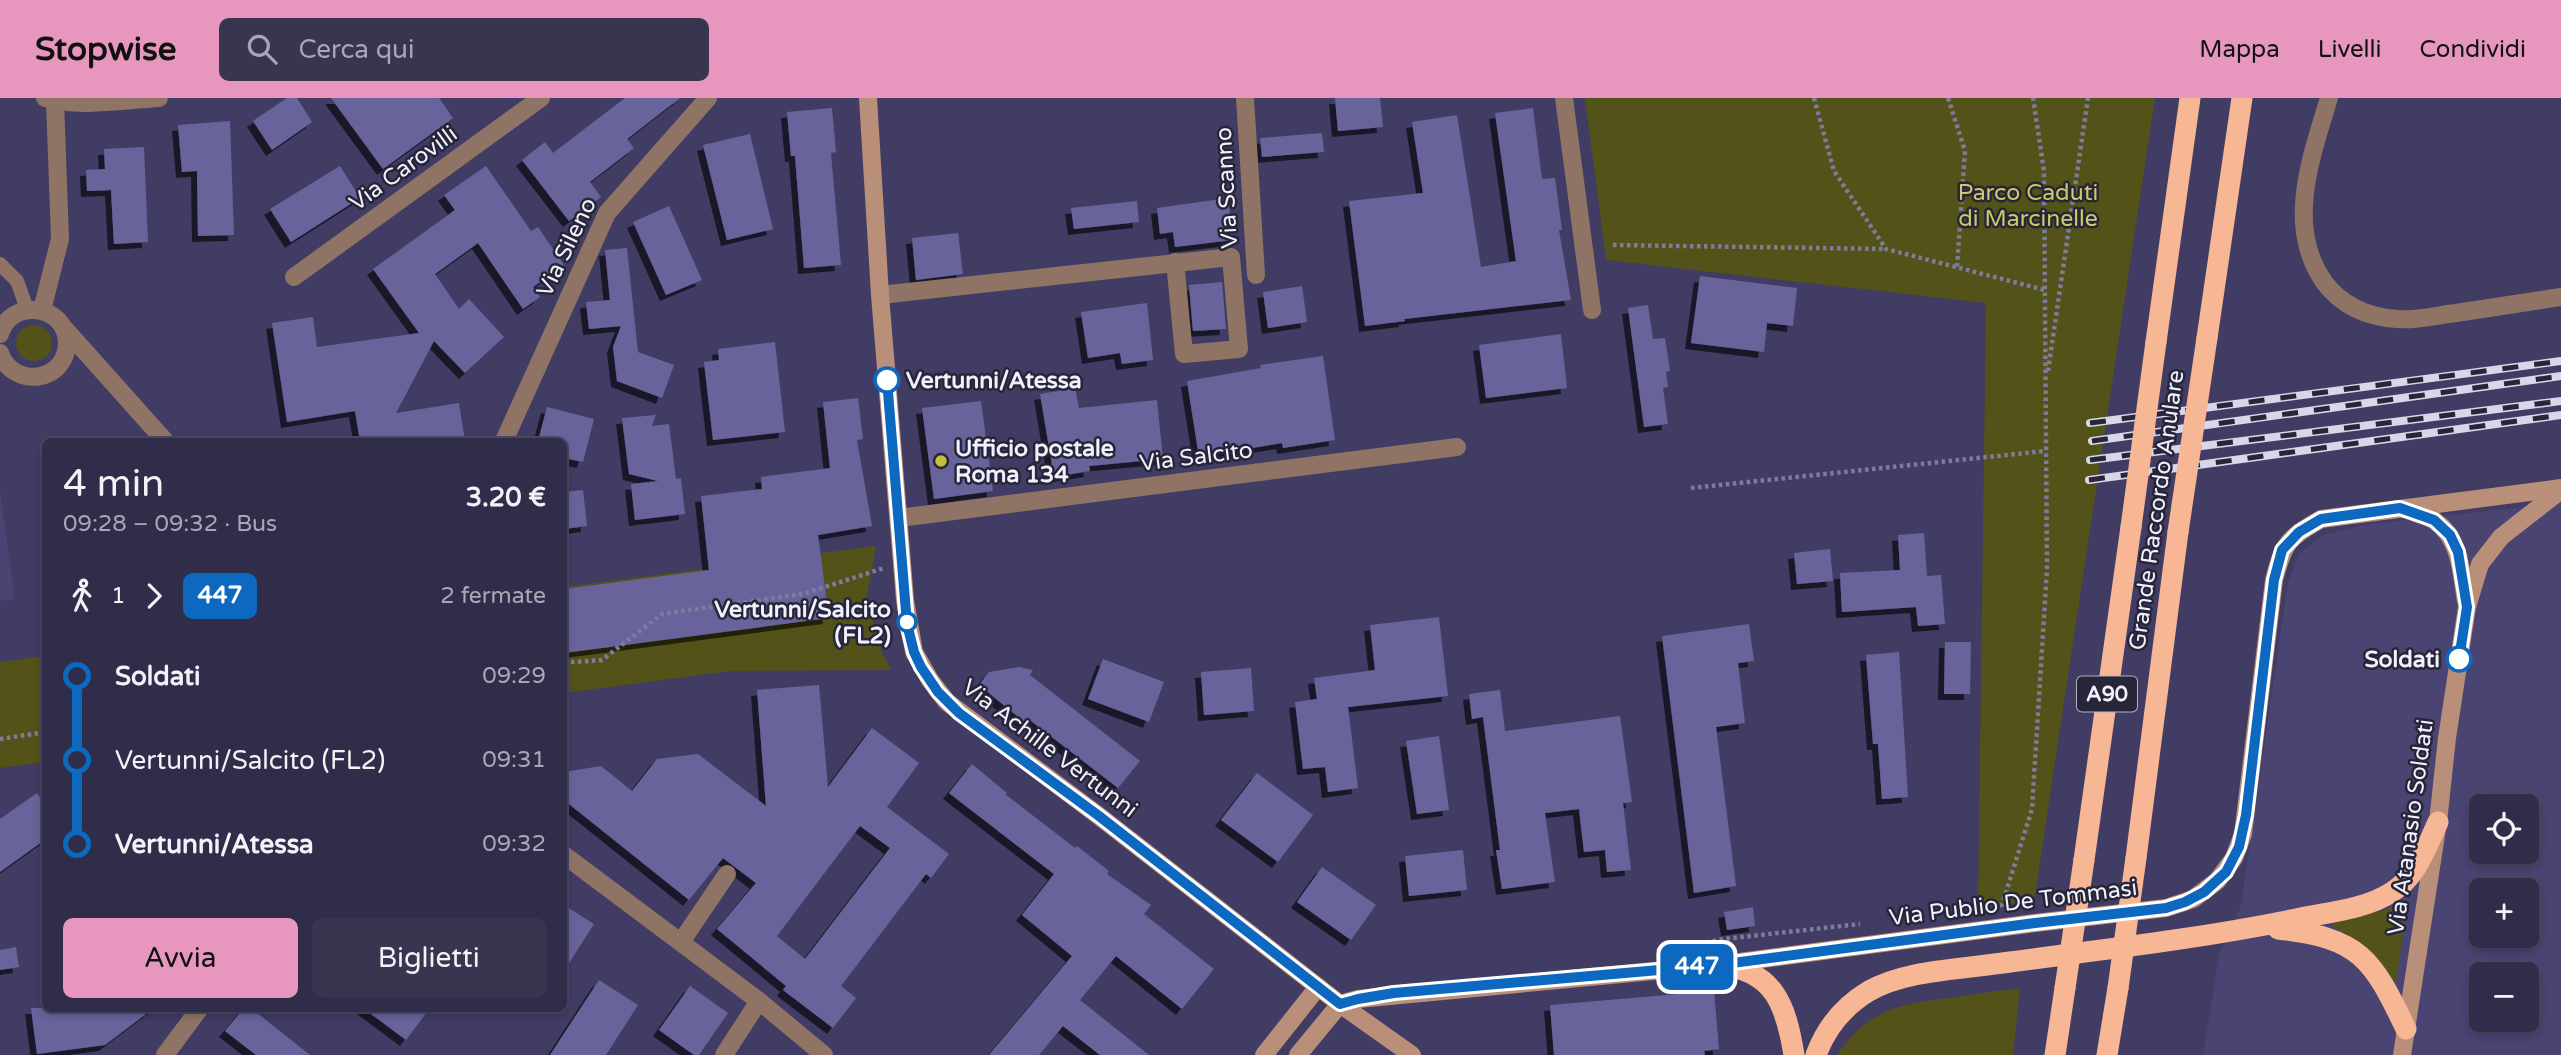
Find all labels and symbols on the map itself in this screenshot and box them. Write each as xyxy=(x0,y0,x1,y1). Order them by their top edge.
street label: Via Carovilli xyxy=(344,120,463,217)
street label: Via Scanno xyxy=(1210,126,1244,249)
park label: Parco Caduti di Marcinelle xyxy=(1958,179,2098,233)
street label: Via Sileno xyxy=(531,193,603,302)
marker: Vertunni/Atessa xyxy=(874,367,900,393)
place label: Vertunni/Atessa xyxy=(906,367,1082,395)
street label: Grande Raccordo Anulare xyxy=(2123,368,2190,652)
place label: Ufficio postale Roma 134 xyxy=(955,435,1114,489)
street label: Via Salcito xyxy=(1138,436,1254,478)
marker: Ufficio postale Roma 134 xyxy=(933,453,949,469)
place label: Vertunni/Salcito (FL2) xyxy=(714,596,891,650)
marker: Vertunni/Salcito (FL2) xyxy=(897,612,917,632)
place label: Soldati xyxy=(2364,646,2440,674)
marker: Soldati xyxy=(2446,646,2472,672)
street label: Via Achille Vertunni xyxy=(956,674,1143,824)
road number: A90 xyxy=(2077,676,2137,712)
street label: Via Atanasio Soldati xyxy=(2382,717,2440,937)
street label: Via Publio De Tommasi xyxy=(1887,874,2139,932)
line badge: 447 xyxy=(1657,944,1737,990)

